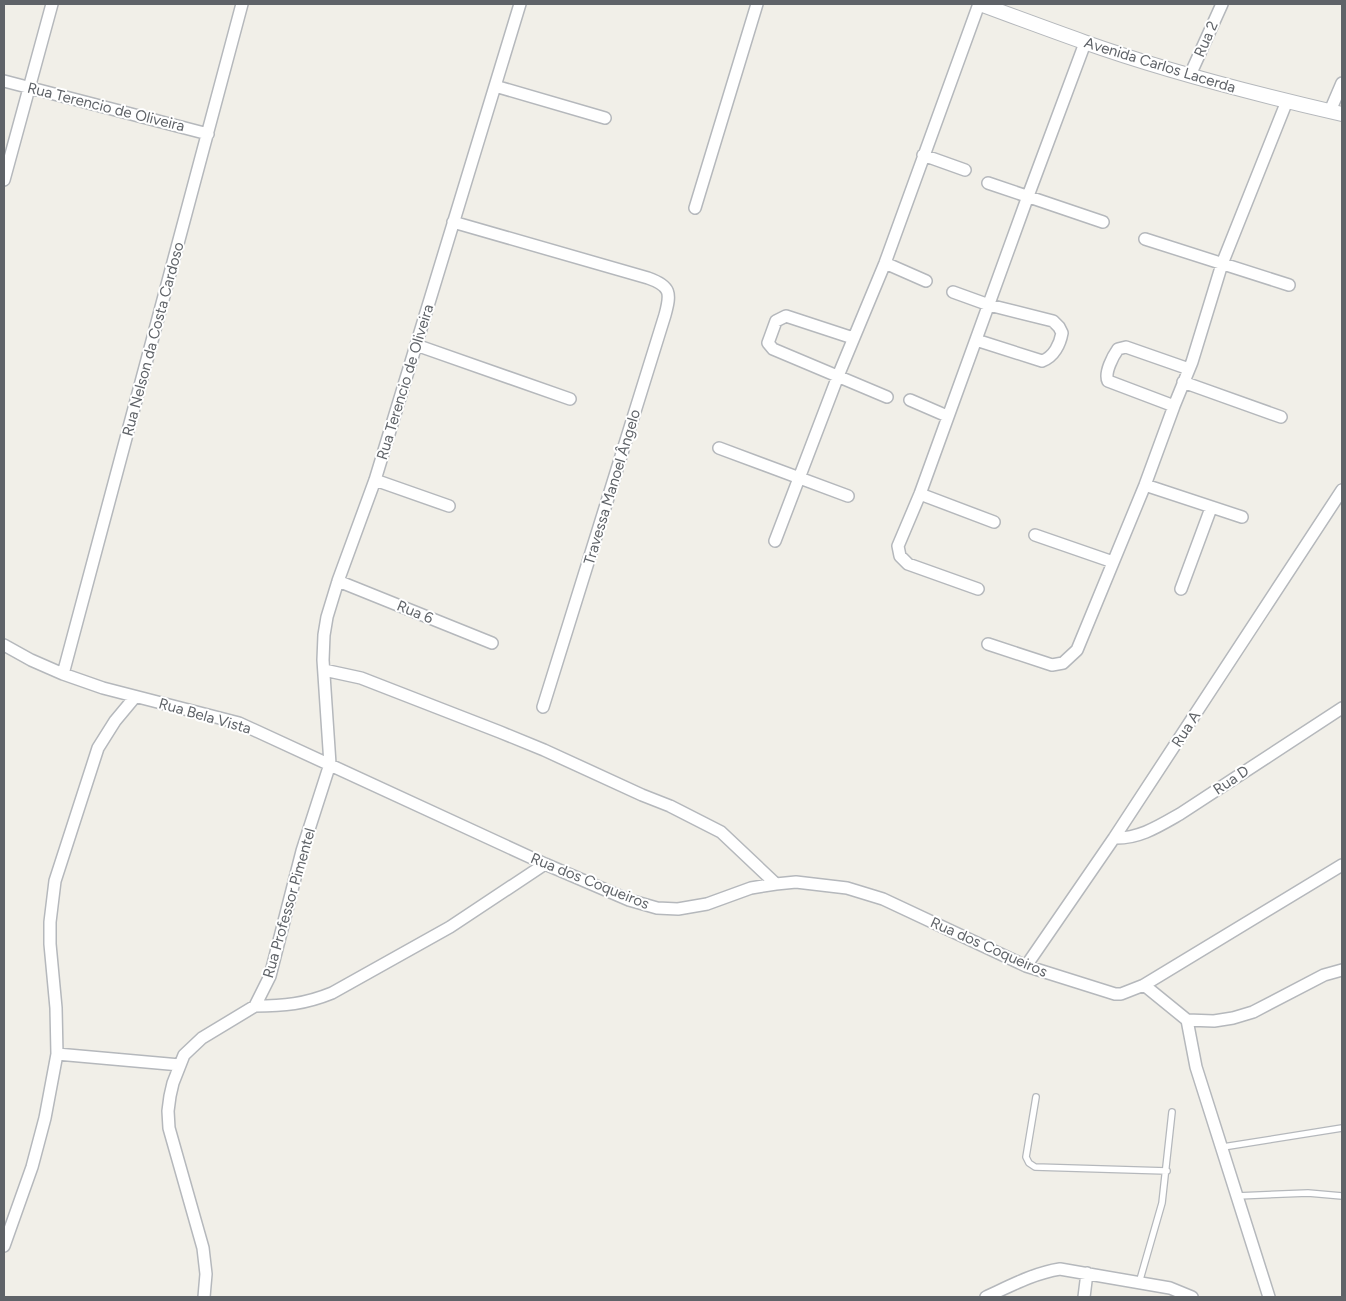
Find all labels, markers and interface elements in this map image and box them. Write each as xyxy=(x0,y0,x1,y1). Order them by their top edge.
street label: Rua 2 xyxy=(1190,18,1222,60)
street label: Avenida Carlos Lacerda xyxy=(1082,33,1238,97)
street label: Rua Terencio de Oliveira xyxy=(26,79,186,135)
street label: Rua Nelson da Costa Cardoso xyxy=(118,240,188,438)
street label: Rua Terencio de Oliveira xyxy=(373,302,437,462)
street label: Travessa Manoel Ângelo xyxy=(580,407,644,567)
street label: Rua 6 xyxy=(394,597,436,628)
street label: Rua Bela Vista xyxy=(157,694,253,738)
street label: Rua A xyxy=(1168,708,1204,750)
street label: Rua D xyxy=(1210,762,1252,798)
street label: Rua Professor Pimentel xyxy=(259,826,319,980)
street label: Rua dos Coqueiros xyxy=(528,849,652,913)
street label: Rua dos Coqueiros xyxy=(928,913,1050,981)

